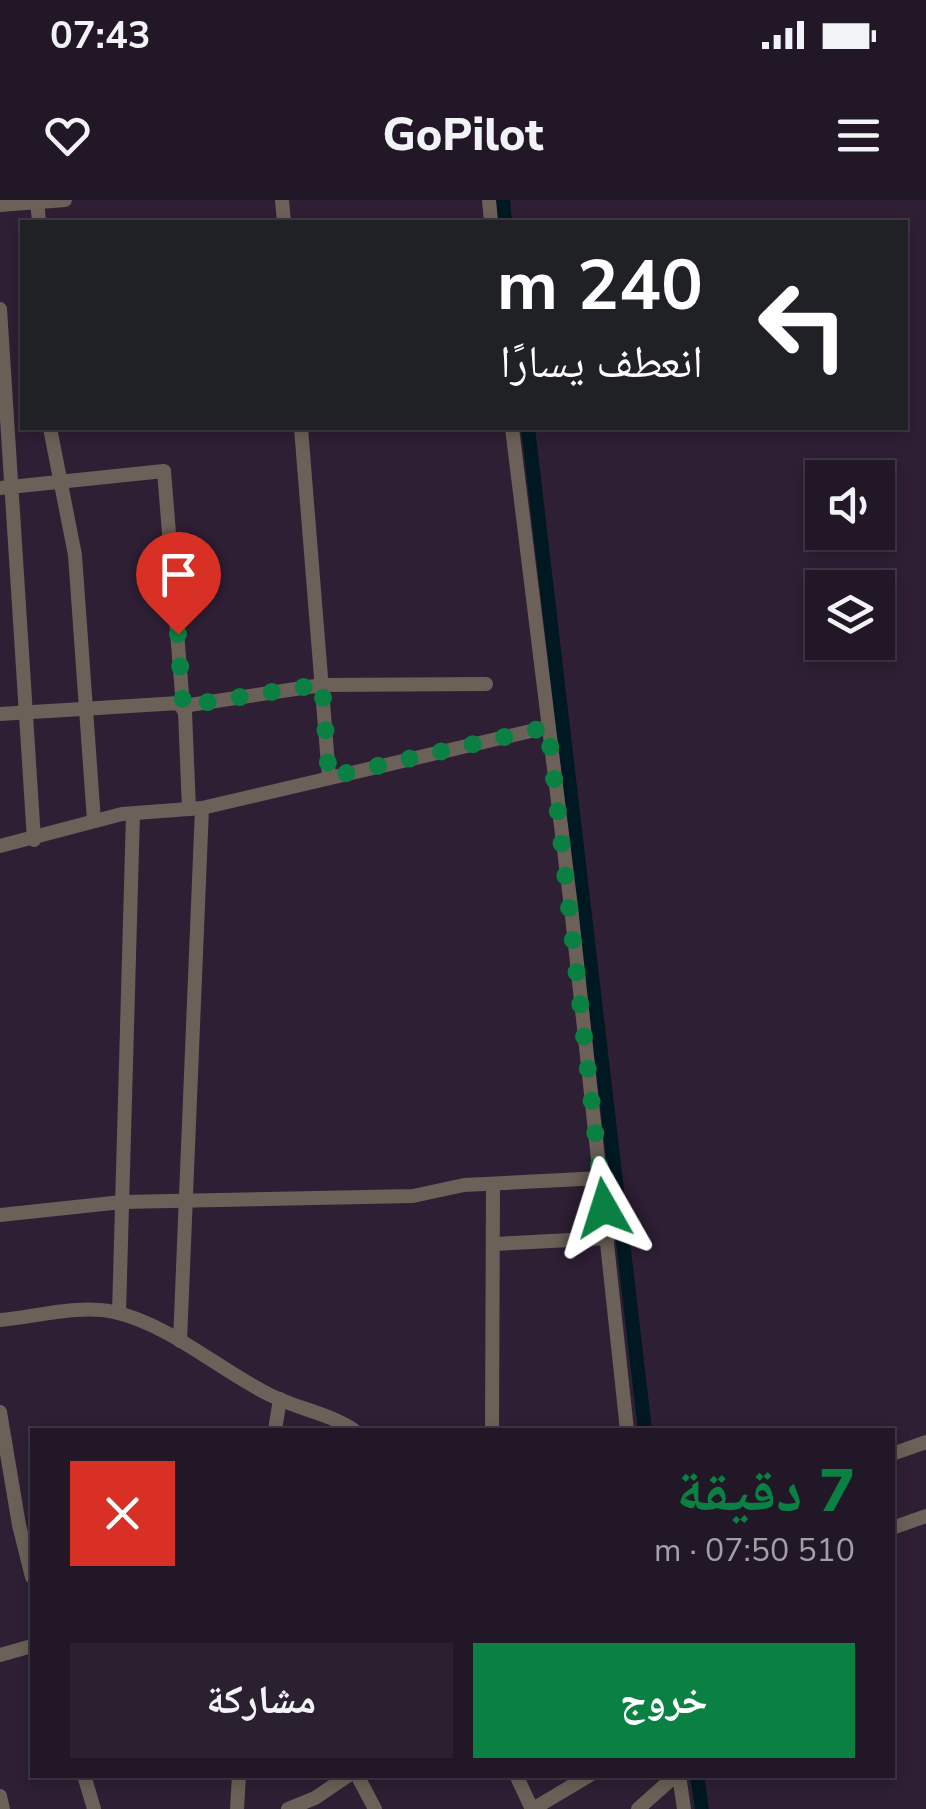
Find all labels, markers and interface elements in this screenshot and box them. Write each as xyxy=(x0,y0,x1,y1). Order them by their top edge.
text: 07:43 xyxy=(50,10,151,61)
text: GoPilot xyxy=(382,105,544,166)
icon: heart xyxy=(40,108,95,163)
icon: menu xyxy=(831,108,886,163)
text: 240 m xyxy=(497,238,703,334)
icon: left xyxy=(738,260,868,390)
text: انعطف يسارًا xyxy=(500,332,703,393)
map controls xyxy=(805,460,895,660)
button: sound xyxy=(805,460,895,550)
pin xyxy=(136,532,221,635)
icon: arrive xyxy=(151,547,206,602)
button: layers xyxy=(805,570,895,660)
position arrow xyxy=(552,1156,656,1260)
text: 7 دقيقة xyxy=(676,1450,855,1532)
button: close xyxy=(70,1461,175,1566)
text: 510 m · 07:50 xyxy=(654,1529,855,1572)
button: مشاركة xyxy=(70,1643,453,1758)
button: خروج xyxy=(473,1643,855,1758)

